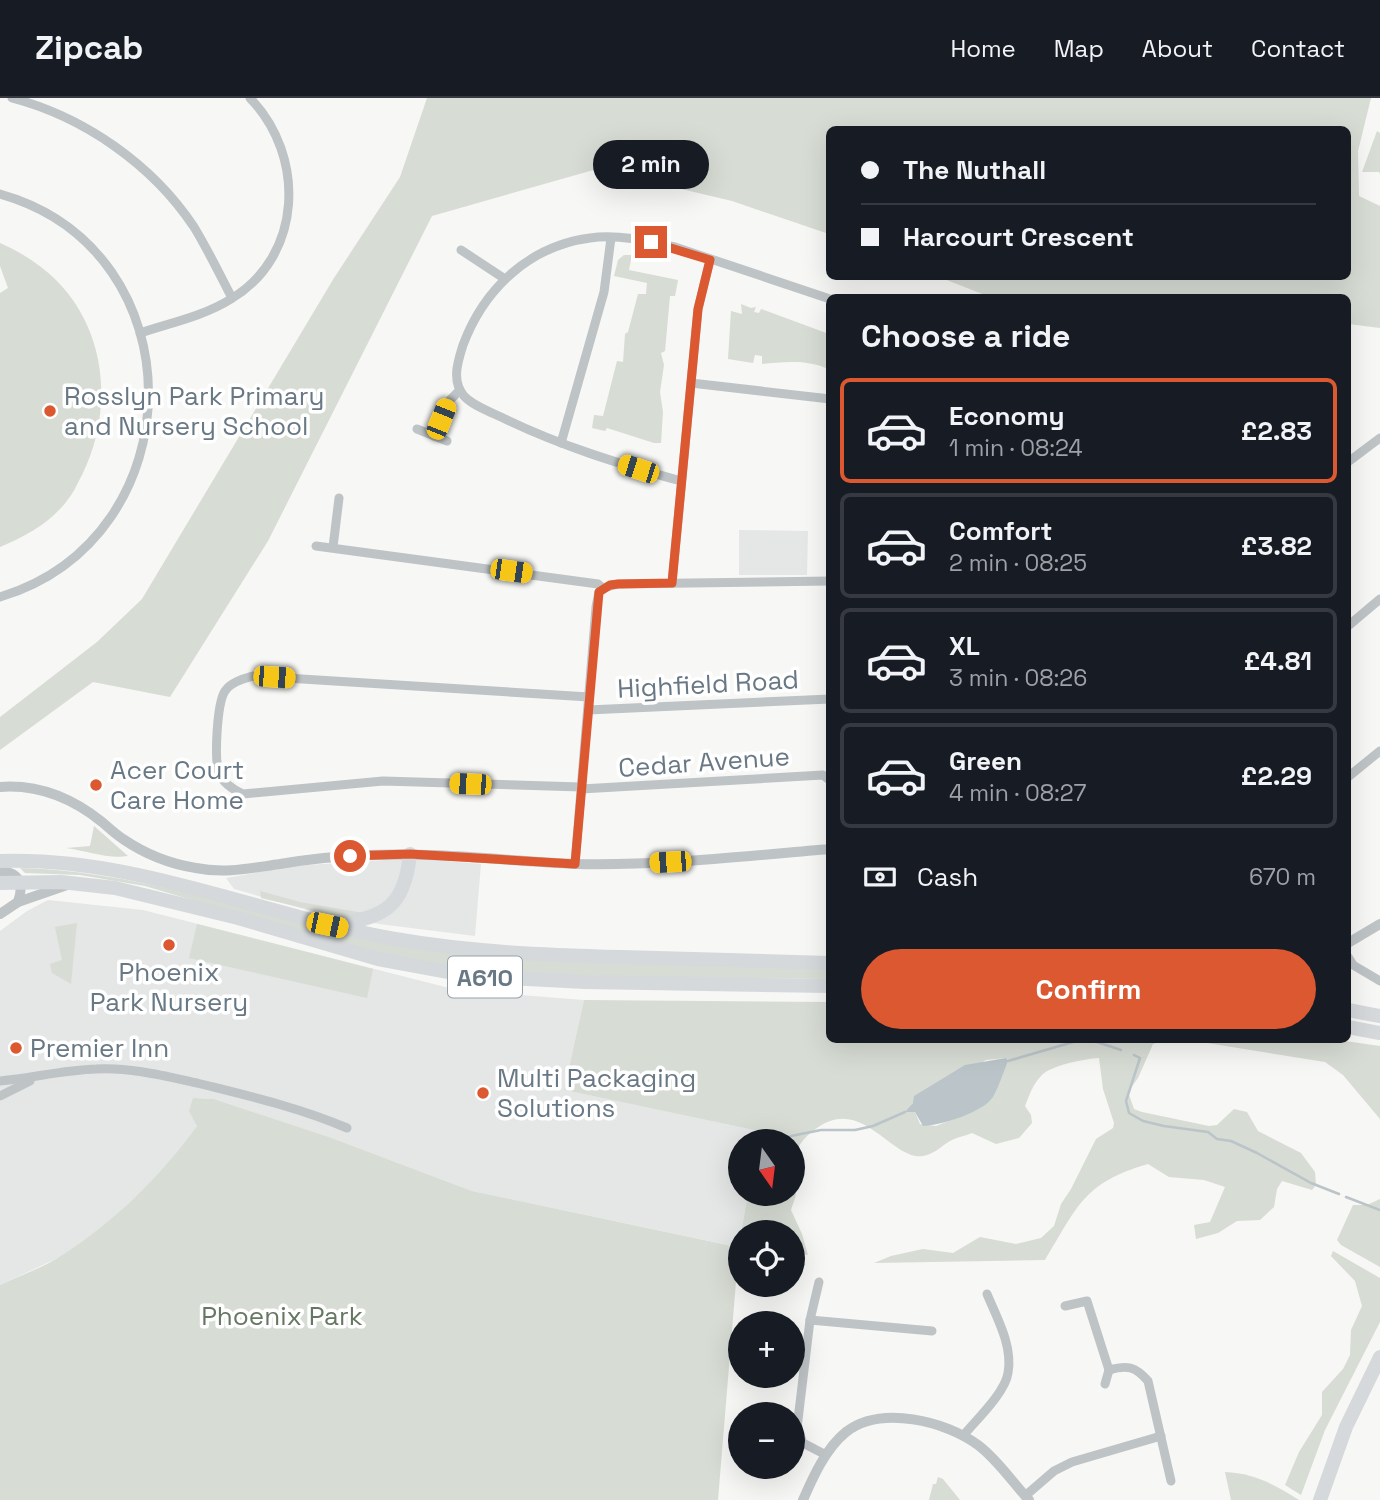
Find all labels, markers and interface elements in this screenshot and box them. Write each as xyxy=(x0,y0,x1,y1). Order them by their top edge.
text: Zipcab xyxy=(35,27,143,69)
text: Home xyxy=(950,33,1016,64)
text: Map xyxy=(1054,33,1104,64)
text: About xyxy=(1142,33,1213,64)
text: Contact xyxy=(1251,33,1345,64)
callout: 2 min xyxy=(593,141,709,190)
text: 2 min xyxy=(621,149,681,179)
text: The Nuthall xyxy=(903,153,1046,187)
text: Harcourt Crescent xyxy=(903,220,1134,254)
route end xyxy=(635,226,667,258)
text: Choose a ride xyxy=(861,316,1071,356)
place label: Rosslyn Park Primary and Nursery School xyxy=(64,379,324,443)
car xyxy=(424,396,459,442)
icon: car xyxy=(865,399,928,462)
text: Economy xyxy=(949,399,1065,433)
marker: Rosslyn Park Primary and Nursery School xyxy=(42,403,58,419)
text: £2.83 xyxy=(1241,414,1312,448)
text: 1 min · 08:24 xyxy=(949,433,1083,463)
car xyxy=(615,453,662,485)
icon: car xyxy=(865,514,928,577)
text: Comfort xyxy=(949,514,1052,548)
text: £3.82 xyxy=(1241,529,1312,563)
text: 2 min · 08:25 xyxy=(949,548,1087,578)
car xyxy=(489,558,534,584)
icon: car xyxy=(865,629,928,692)
text: XL xyxy=(949,629,980,663)
text: £4.81 xyxy=(1244,644,1312,678)
street label: Highfield Road xyxy=(616,662,800,706)
text: 3 min · 08:26 xyxy=(949,663,1087,693)
car xyxy=(253,665,296,689)
street label: Cedar Avenue xyxy=(617,739,791,785)
icon: car xyxy=(865,744,928,807)
text: Green xyxy=(949,744,1022,778)
place label: Acer Court Care Home xyxy=(110,753,244,817)
text: £2.29 xyxy=(1241,759,1312,793)
car xyxy=(449,773,492,795)
marker: Acer Court Care Home xyxy=(88,777,104,793)
text: 4 min · 08:27 xyxy=(949,778,1086,808)
route start xyxy=(334,840,366,872)
car xyxy=(649,850,692,874)
icon: cash xyxy=(861,858,899,896)
text: Cash xyxy=(917,860,978,894)
text: 670 m xyxy=(1249,862,1316,892)
car xyxy=(305,910,350,940)
marker: Phoenix Park Nursery xyxy=(161,937,177,953)
button: Confirm xyxy=(861,949,1316,1029)
place label: Phoenix Park Nursery xyxy=(90,955,248,1019)
road number: A610 xyxy=(448,956,522,998)
place label: Premier Inn xyxy=(30,1031,169,1065)
marker: Premier Inn xyxy=(8,1040,24,1056)
place label: Multi Packaging Solutions xyxy=(497,1061,696,1125)
marker: Multi Packaging Solutions xyxy=(475,1085,491,1101)
north arrow xyxy=(728,1129,805,1206)
map controls xyxy=(728,1129,805,1479)
button: locate xyxy=(728,1220,805,1297)
park label: Phoenix Park xyxy=(201,1299,363,1333)
button: + xyxy=(728,1311,805,1388)
button: − xyxy=(728,1402,805,1479)

